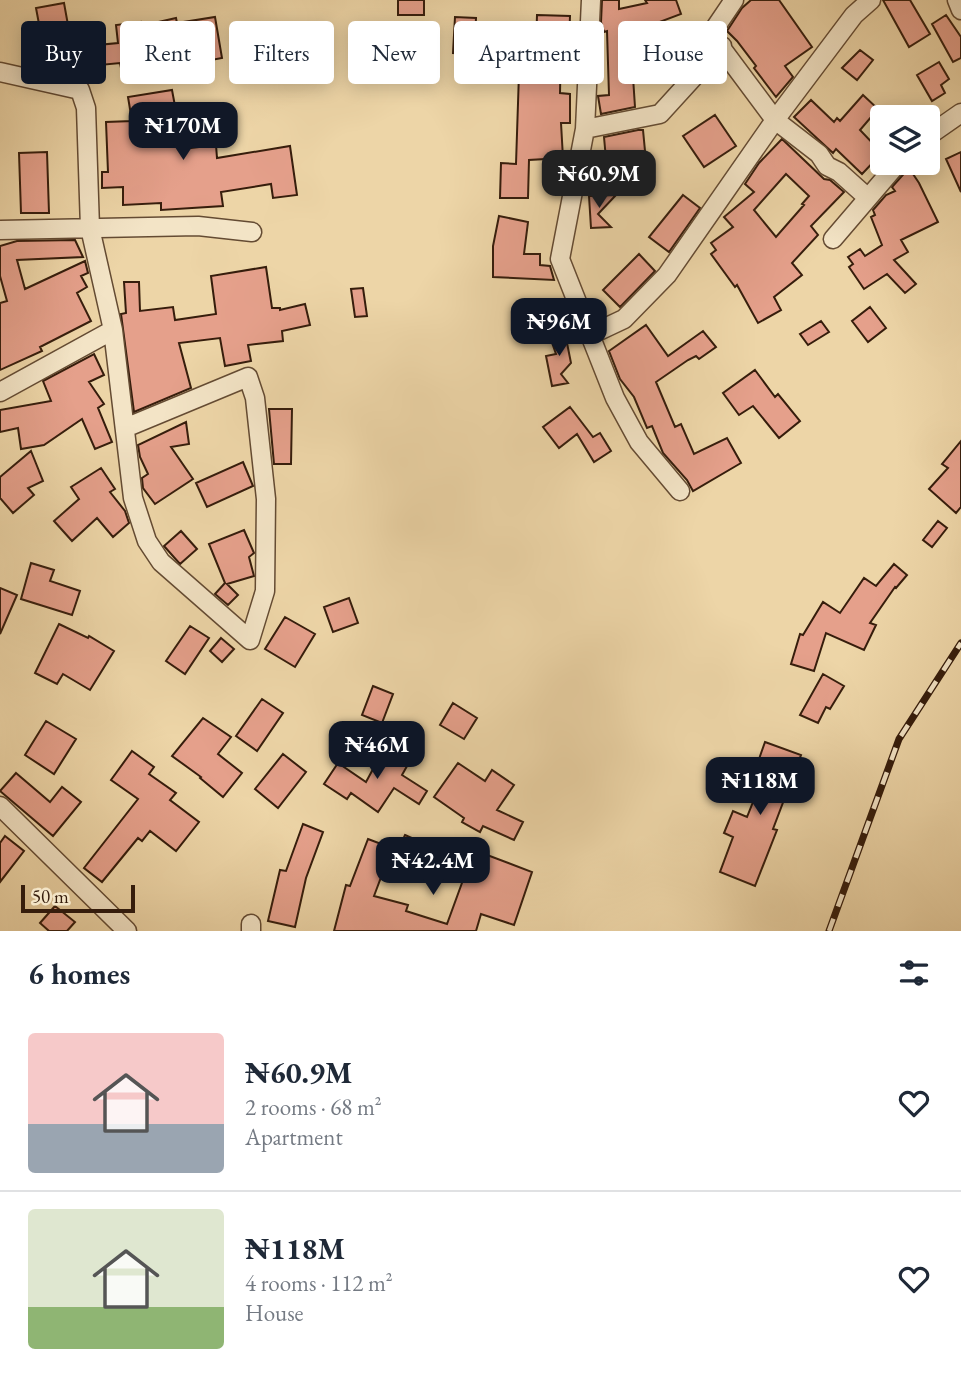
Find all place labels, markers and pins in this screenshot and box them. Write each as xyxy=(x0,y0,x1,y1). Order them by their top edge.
pin: ₦170M xyxy=(134,102,232,162)
pin: ₦60.9M xyxy=(542,150,656,210)
pin: ₦96M xyxy=(518,298,600,358)
pin: ₦46M xyxy=(336,722,418,781)
pin: ₦118M xyxy=(711,758,809,817)
pin: ₦42.4M xyxy=(376,838,490,897)

